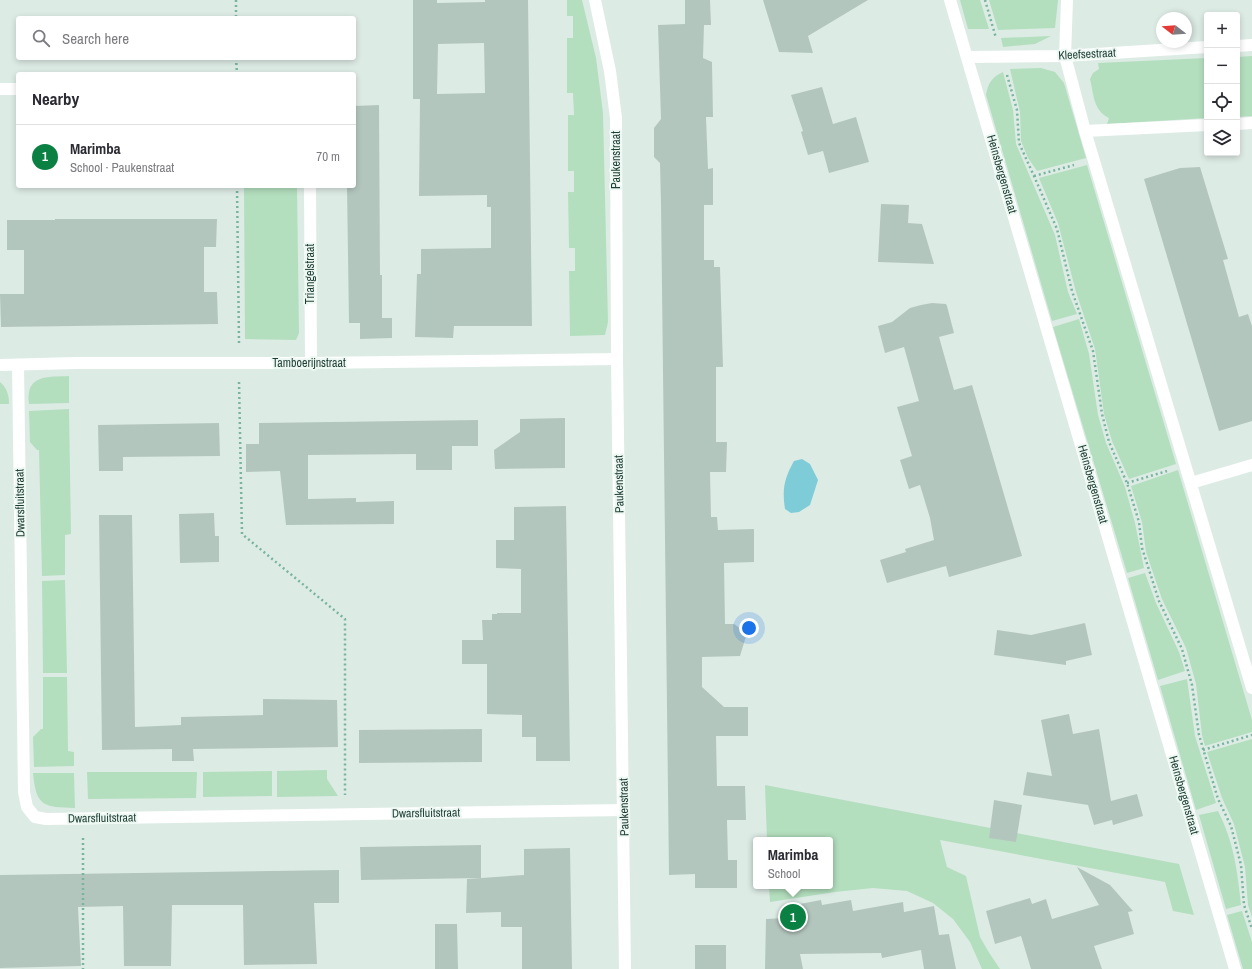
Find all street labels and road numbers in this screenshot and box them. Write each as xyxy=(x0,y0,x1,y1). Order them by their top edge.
street label: Kleefsestraat xyxy=(1058,44,1116,63)
street label: Paukenstraat xyxy=(608,131,624,189)
street label: Heinsbergenstraat xyxy=(983,133,1021,215)
street label: Triangelstraat xyxy=(302,244,318,304)
street label: Tamboerijnstraat xyxy=(272,355,346,371)
street label: Heinsbergenstraat xyxy=(1074,443,1112,525)
street label: Paukenstraat xyxy=(610,455,628,513)
street label: Dwarsfluitstraat xyxy=(11,468,29,537)
street label: Heinsbergenstraat xyxy=(1165,754,1203,836)
street label: Paukenstraat xyxy=(615,778,633,836)
street label: Dwarsfluitstraat xyxy=(392,804,461,822)
street label: Dwarsfluitstraat xyxy=(68,809,137,827)

